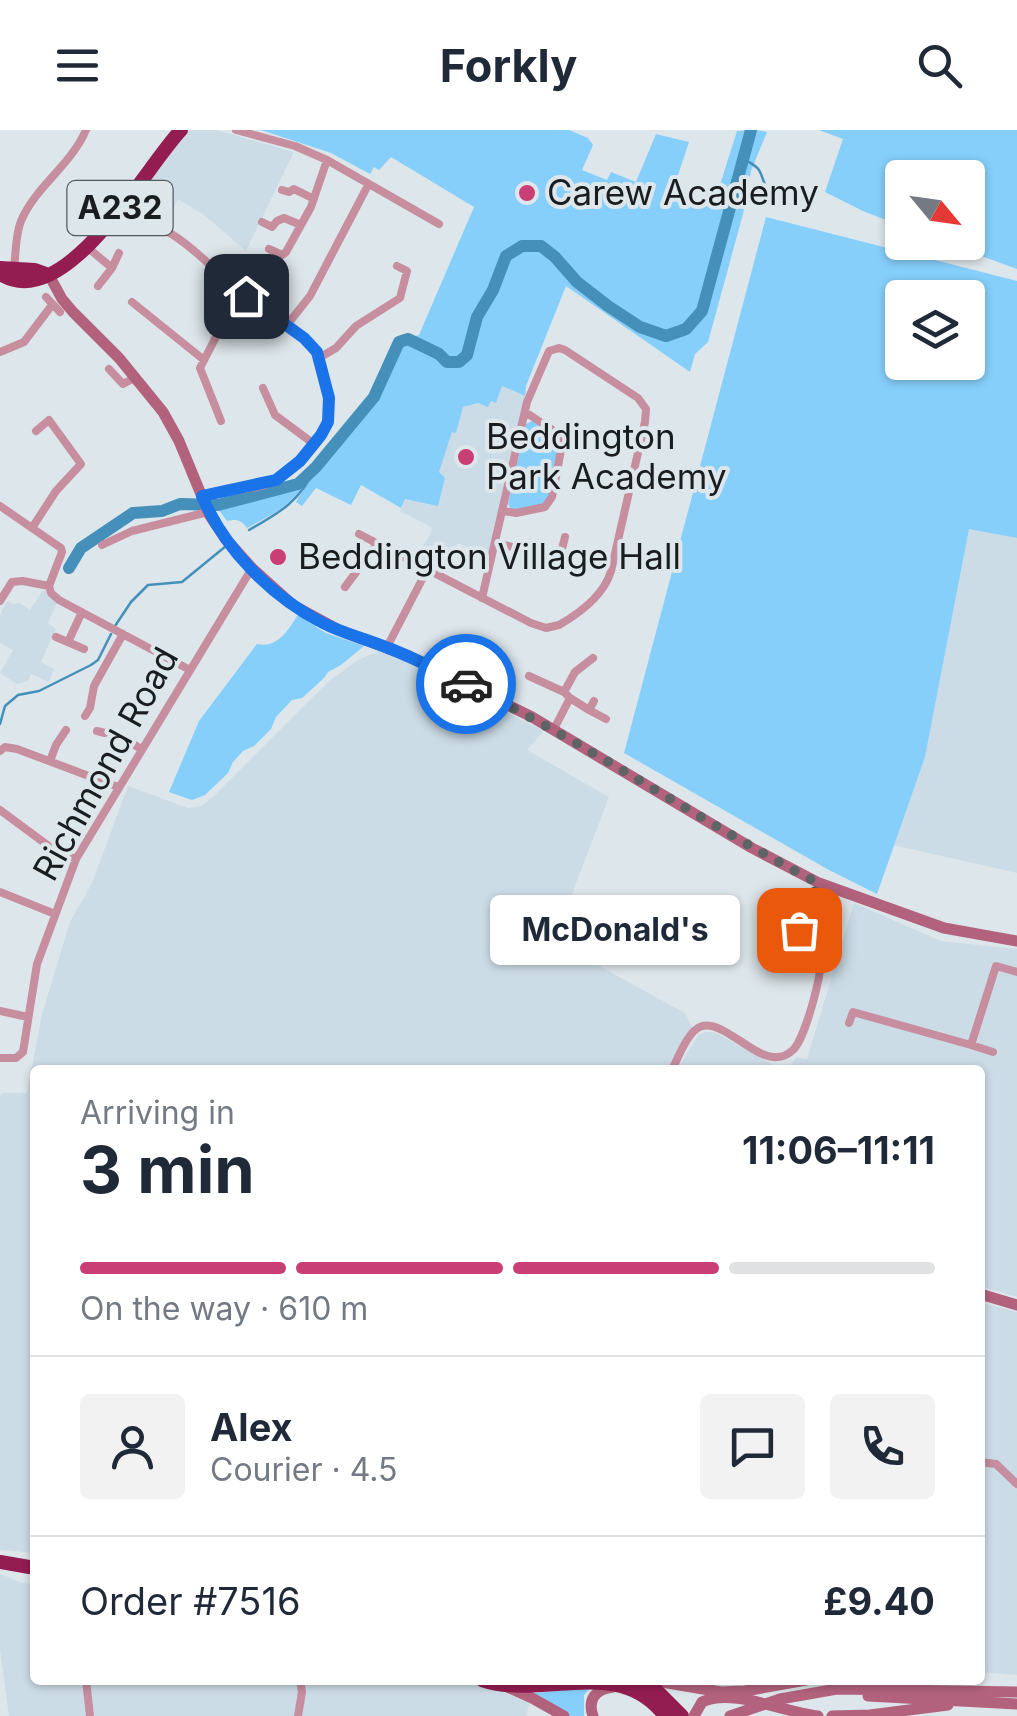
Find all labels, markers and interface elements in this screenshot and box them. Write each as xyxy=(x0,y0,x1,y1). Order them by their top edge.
icon: menu xyxy=(50,38,105,93)
text: Forkly xyxy=(440,38,577,93)
icon: search xyxy=(912,38,967,93)
north arrow xyxy=(885,160,985,260)
map controls xyxy=(885,160,985,380)
place label: Carew Academy xyxy=(547,171,819,213)
road number: A232 xyxy=(68,181,172,235)
marker: Carew Academy xyxy=(516,182,538,204)
pin xyxy=(204,254,289,339)
icon: home xyxy=(219,269,274,324)
button: layers xyxy=(885,280,985,380)
place label: Beddington Park Academy xyxy=(486,415,727,497)
marker: Beddington Park Academy xyxy=(455,446,477,468)
place label: Beddington Village Hall xyxy=(298,535,681,577)
marker: Beddington Village Hall xyxy=(267,546,289,568)
courier xyxy=(416,634,516,734)
street label: Richmond Road xyxy=(24,640,186,887)
icon: car xyxy=(439,657,494,712)
pin xyxy=(757,888,842,973)
callout: McDonald's xyxy=(489,895,739,965)
icon: bag xyxy=(772,903,827,958)
text: McDonald's xyxy=(521,910,709,949)
text: Arriving in xyxy=(80,1093,235,1132)
text: 11:06–11:11 xyxy=(742,1127,935,1173)
text: 3 min xyxy=(80,1130,255,1209)
text: On the way · 610 m xyxy=(80,1289,368,1328)
button: person xyxy=(80,1394,185,1499)
button: chat xyxy=(700,1394,805,1499)
button: phone xyxy=(830,1394,935,1499)
text: Alex xyxy=(210,1404,293,1450)
text: Courier · 4.5 xyxy=(210,1450,398,1489)
text: Order #7516 xyxy=(80,1578,300,1624)
text: £9.40 xyxy=(823,1578,935,1624)

